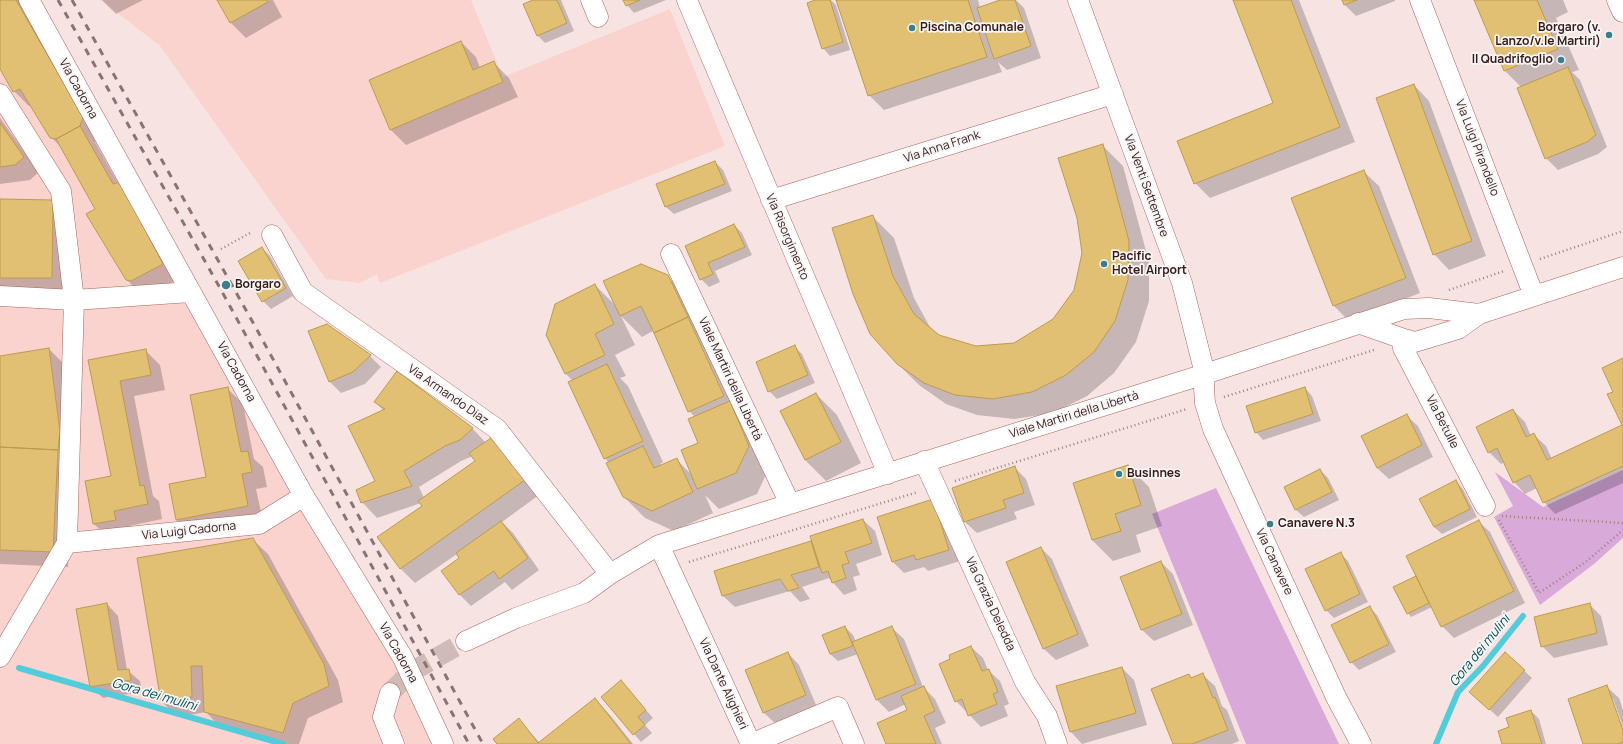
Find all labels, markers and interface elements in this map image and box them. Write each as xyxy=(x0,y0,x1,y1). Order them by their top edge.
place label: Piscina Comunale xyxy=(920,21,1024,35)
place label: Borgaro (v. Lanzo/v.le Martiri) xyxy=(1495,21,1601,49)
marker: Piscina Comunale xyxy=(907,23,917,33)
marker: Borgaro (v. Lanzo/v.le Martiri) xyxy=(1604,30,1614,40)
place label: Il Quadrifoglio xyxy=(1472,53,1553,67)
marker: Il Quadrifoglio xyxy=(1556,55,1566,65)
street label: Via Cadorna xyxy=(56,56,100,122)
street label: Via Luigi Pirandello xyxy=(1452,98,1502,198)
street label: Via Anna Frank xyxy=(902,128,982,166)
street label: Via Venti Settembre xyxy=(1121,133,1171,239)
street label: Via Risorgimento xyxy=(762,192,812,282)
place label: Pacific Hotel Airport xyxy=(1112,250,1187,278)
marker: Pacific Hotel Airport xyxy=(1099,259,1109,269)
place label: Borgaro xyxy=(235,278,281,292)
marker: Borgaro xyxy=(220,279,232,291)
street label: Viale Martiri della Libertà xyxy=(695,315,765,443)
street label: Via Cadorna xyxy=(214,339,258,405)
street label: Via Armando Diaz xyxy=(405,362,491,428)
street label: Viale Martiri della Libertà xyxy=(1008,388,1140,442)
street label: Via Betulle xyxy=(1422,393,1462,451)
place label: Businnes xyxy=(1127,467,1181,481)
marker: Businnes xyxy=(1114,469,1124,479)
place label: Canavere N.3 xyxy=(1278,517,1355,531)
street label: Via Luigi Cadorna xyxy=(141,519,237,543)
marker: Canavere N.3 xyxy=(1265,519,1275,529)
street label: Via Canavere xyxy=(1252,526,1296,598)
street label: Via Grazia Deledda xyxy=(962,555,1018,653)
water label: Gora dei mulini xyxy=(1446,612,1514,690)
street label: Via Cadorna xyxy=(376,620,420,686)
street label: Via Dante Alighieri xyxy=(696,636,750,732)
water label: Gora dei mulini xyxy=(110,675,198,715)

